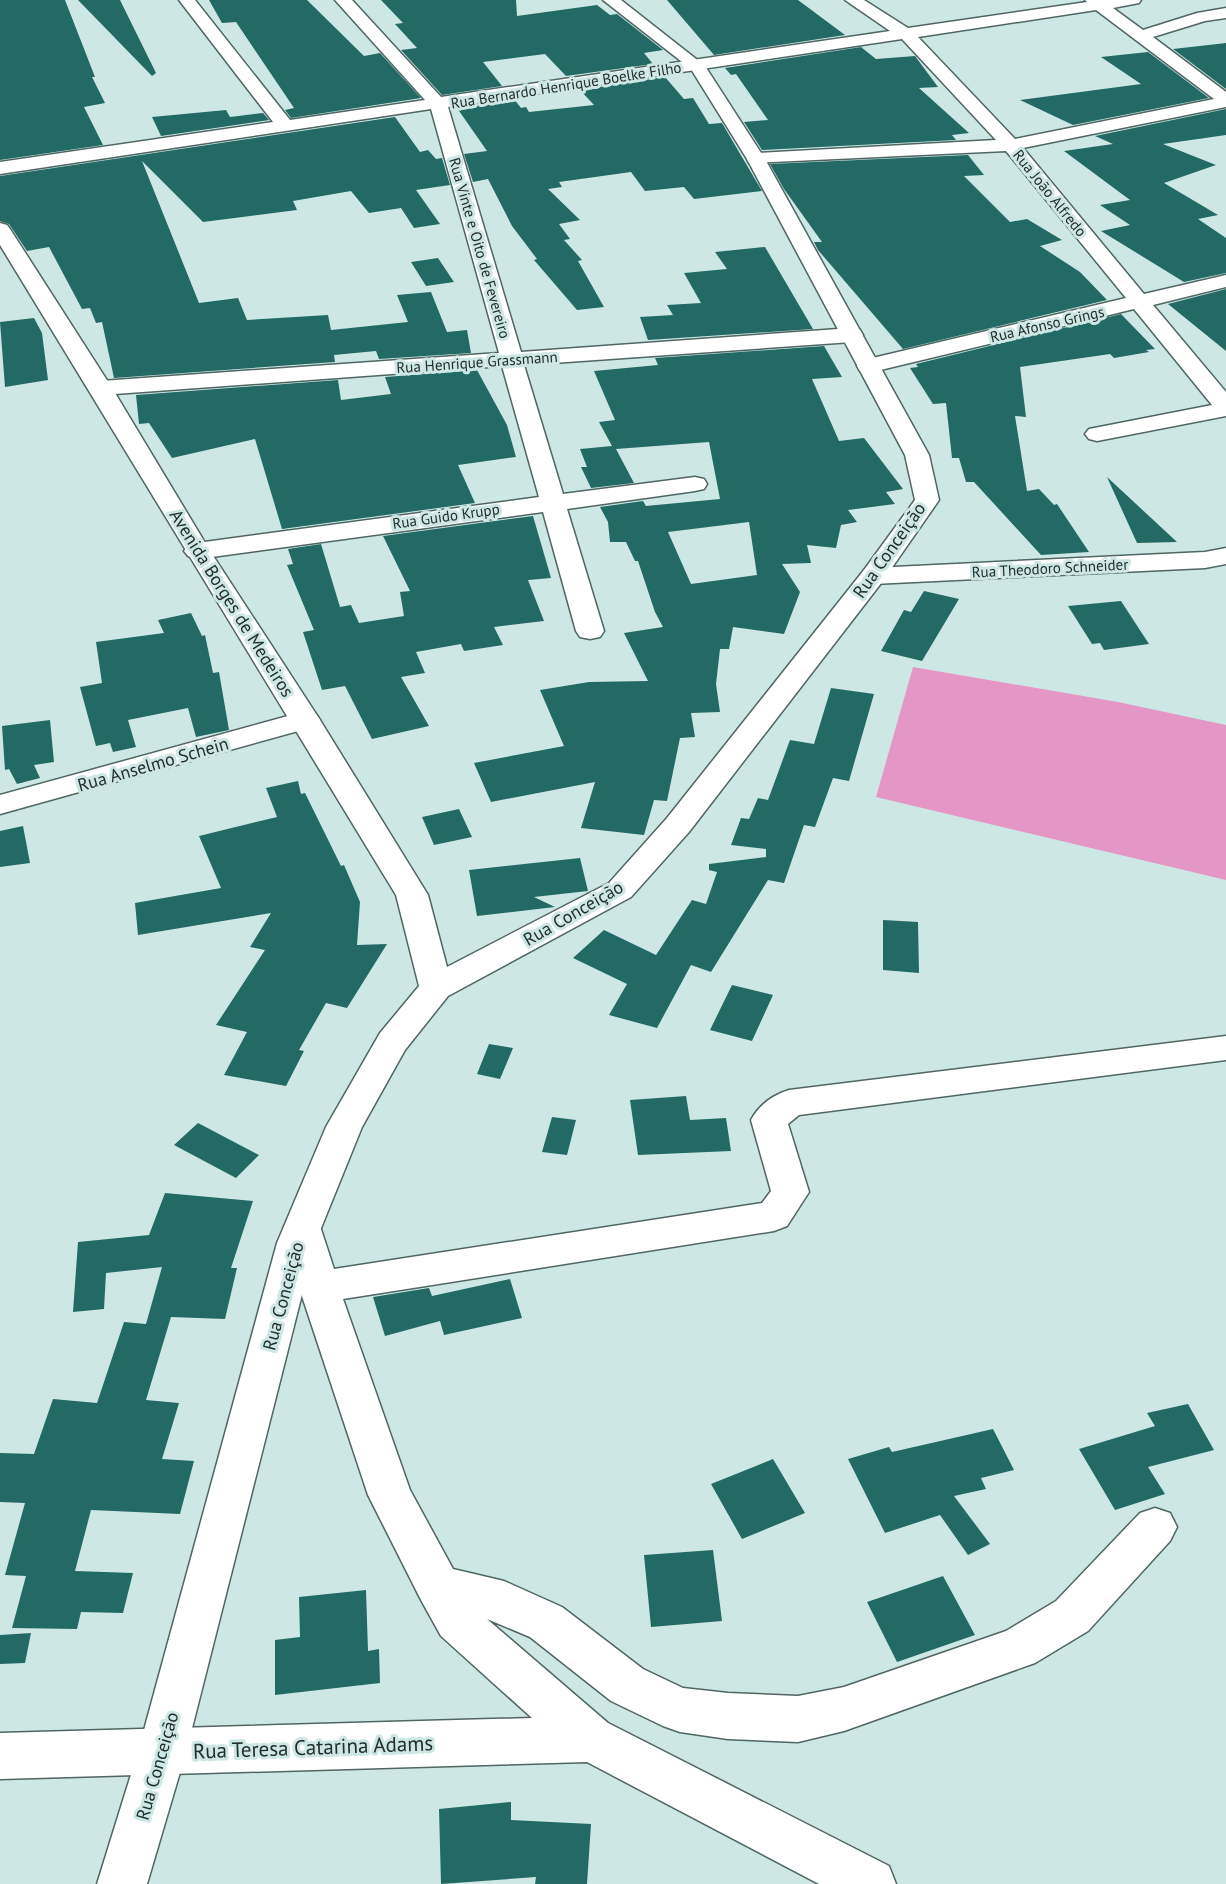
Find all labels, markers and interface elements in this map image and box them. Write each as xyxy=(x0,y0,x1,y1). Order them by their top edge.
street label: Rua Bernardo Henrique Boelke Filho xyxy=(449,57,683,113)
street label: Rua João Alfredo xyxy=(1009,146,1091,240)
street label: Rua Vinte e Oito de Fevereiro xyxy=(445,155,515,341)
street label: Rua Afonso Grings xyxy=(988,302,1106,346)
street label: Rua Henrique Grassmann xyxy=(396,347,558,377)
street label: Rua Conceição xyxy=(848,498,930,602)
street label: Rua Guido Krupp xyxy=(391,499,501,533)
street label: Avenida Borges de Medeiros xyxy=(165,505,299,701)
street label: Rua Theodoro Schneider xyxy=(971,554,1129,582)
street label: Rua Anselmo Schein xyxy=(75,731,231,797)
street label: Rua Conceição xyxy=(519,875,627,951)
street label: Rua Conceição xyxy=(257,1239,309,1353)
street label: Rua Conceição xyxy=(131,1709,183,1823)
street label: Rua Teresa Catarina Adams xyxy=(192,1729,434,1765)

